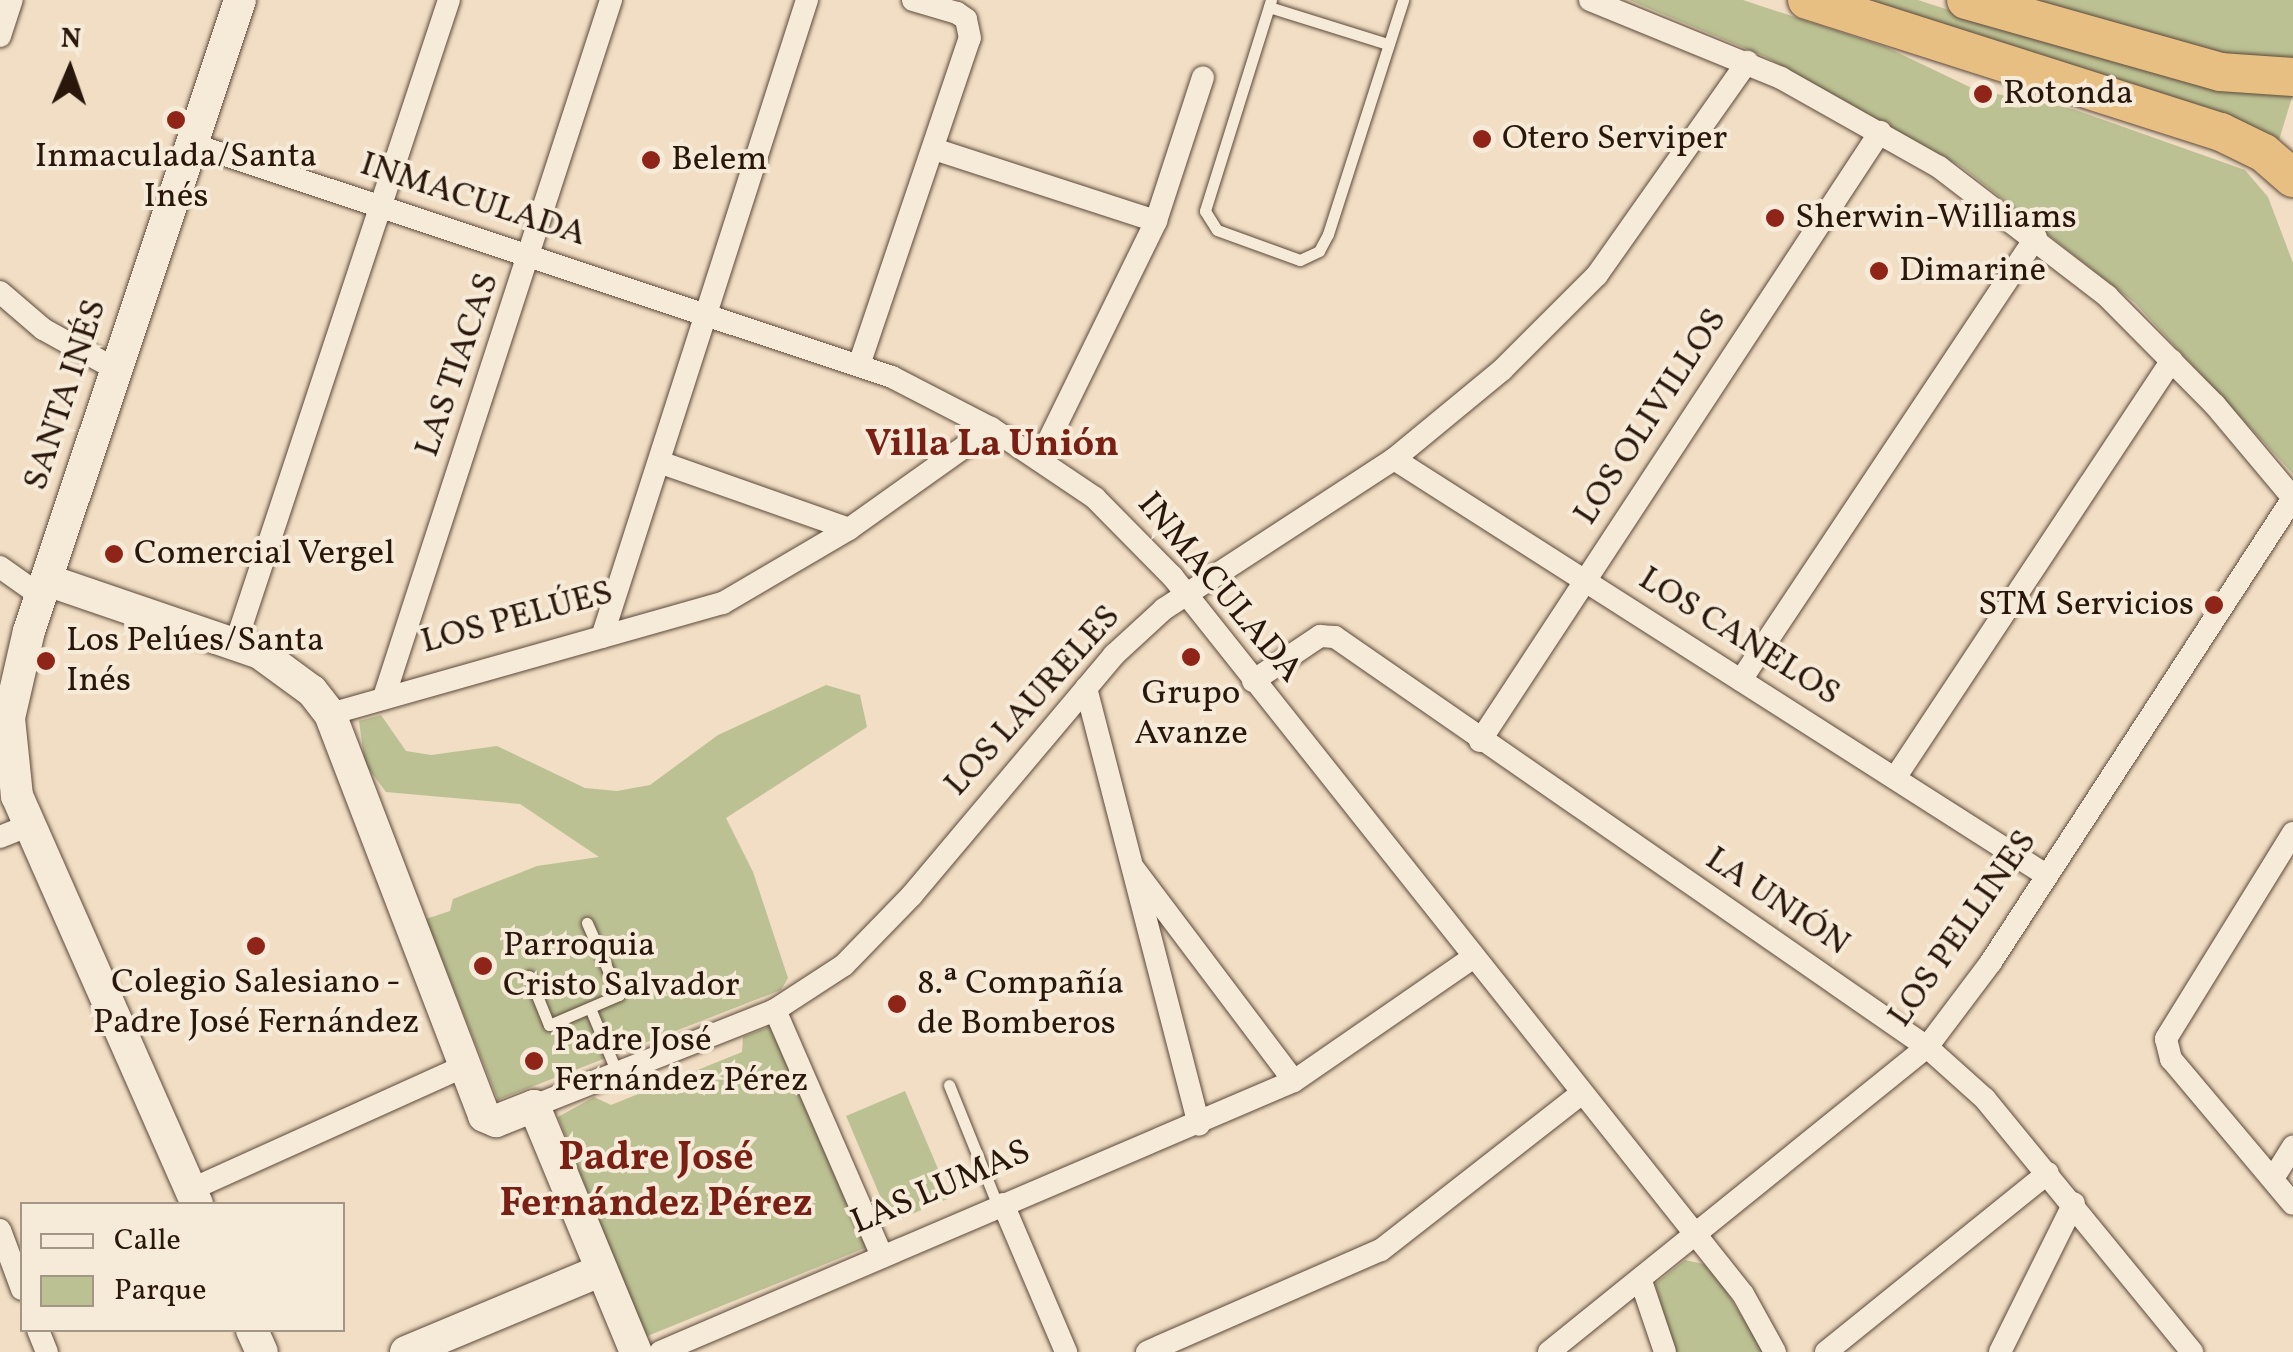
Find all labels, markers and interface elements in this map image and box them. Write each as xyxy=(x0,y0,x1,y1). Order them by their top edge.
north arrow xyxy=(20,20,120,120)
text: N xyxy=(60,20,82,59)
place label: Rotonda xyxy=(2003,73,2133,115)
marker: Rotonda xyxy=(1972,83,1994,105)
marker: Inmaculada/Santa Inés xyxy=(165,109,187,131)
place label: Otero Serviper xyxy=(1502,118,1727,160)
marker: Otero Serviper xyxy=(1471,128,1493,150)
place label: Inmaculada/Santa Inés xyxy=(35,136,317,218)
place label: Belem xyxy=(671,139,767,181)
street label: INMACULADA xyxy=(355,144,591,256)
marker: Belem xyxy=(640,149,662,171)
place label: Sherwin-Williams xyxy=(1795,197,2077,239)
marker: Sherwin-Williams xyxy=(1764,207,1786,229)
place label: Dimarine xyxy=(1899,250,2046,292)
marker: Dimarine xyxy=(1868,260,1890,282)
street label: LAS TIACAS xyxy=(407,267,509,463)
street label: SANTA INÉS xyxy=(15,294,117,496)
street label: LOS OLIVILLOS xyxy=(1565,301,1737,533)
district label: Villa La Unión xyxy=(865,423,1119,469)
street label: INMACULADA xyxy=(1127,484,1311,692)
place label: Comercial Vergel xyxy=(134,533,396,575)
marker: Comercial Vergel xyxy=(103,543,125,565)
street label: LOS CANELOS xyxy=(1630,558,1848,716)
street label: LOS PELÚES xyxy=(417,572,617,664)
place label: STM Servicios xyxy=(1978,584,2194,626)
marker: STM Servicios xyxy=(2203,594,2225,616)
street label: LOS LAURELES xyxy=(936,597,1130,805)
place label: Los Pelúes/Santa Inés xyxy=(66,620,324,702)
marker: Grupo Avanze xyxy=(1180,646,1202,668)
marker: Los Pelúes/Santa Inés xyxy=(35,650,57,672)
place label: Grupo Avanze xyxy=(1134,673,1248,755)
street label: LOS PELLINES xyxy=(1880,822,2046,1036)
street label: LA UNIÓN xyxy=(1697,839,1857,965)
place label: Parroquia Cristo Salvador xyxy=(503,925,740,1007)
marker: Colegio Salesiano - Padre José Fernández xyxy=(245,935,267,957)
marker: Parroquia Cristo Salvador xyxy=(472,955,494,977)
place label: Colegio Salesiano - Padre José Fernández xyxy=(93,962,419,1044)
place label: 8.ª Compañía de Bomberos xyxy=(917,963,1124,1045)
marker: 8.ª Compañía de Bomberos xyxy=(886,993,908,1015)
place label: Padre José Fernández Pérez xyxy=(554,1020,808,1102)
marker: Padre José Fernández Pérez xyxy=(523,1050,545,1072)
street label: LAS LUMAS xyxy=(845,1131,1037,1245)
district label: Padre José Fernández Pérez xyxy=(499,1135,813,1229)
legend xyxy=(20,1202,345,1332)
text: Calle xyxy=(114,1220,181,1262)
text: Parque xyxy=(114,1270,206,1312)

